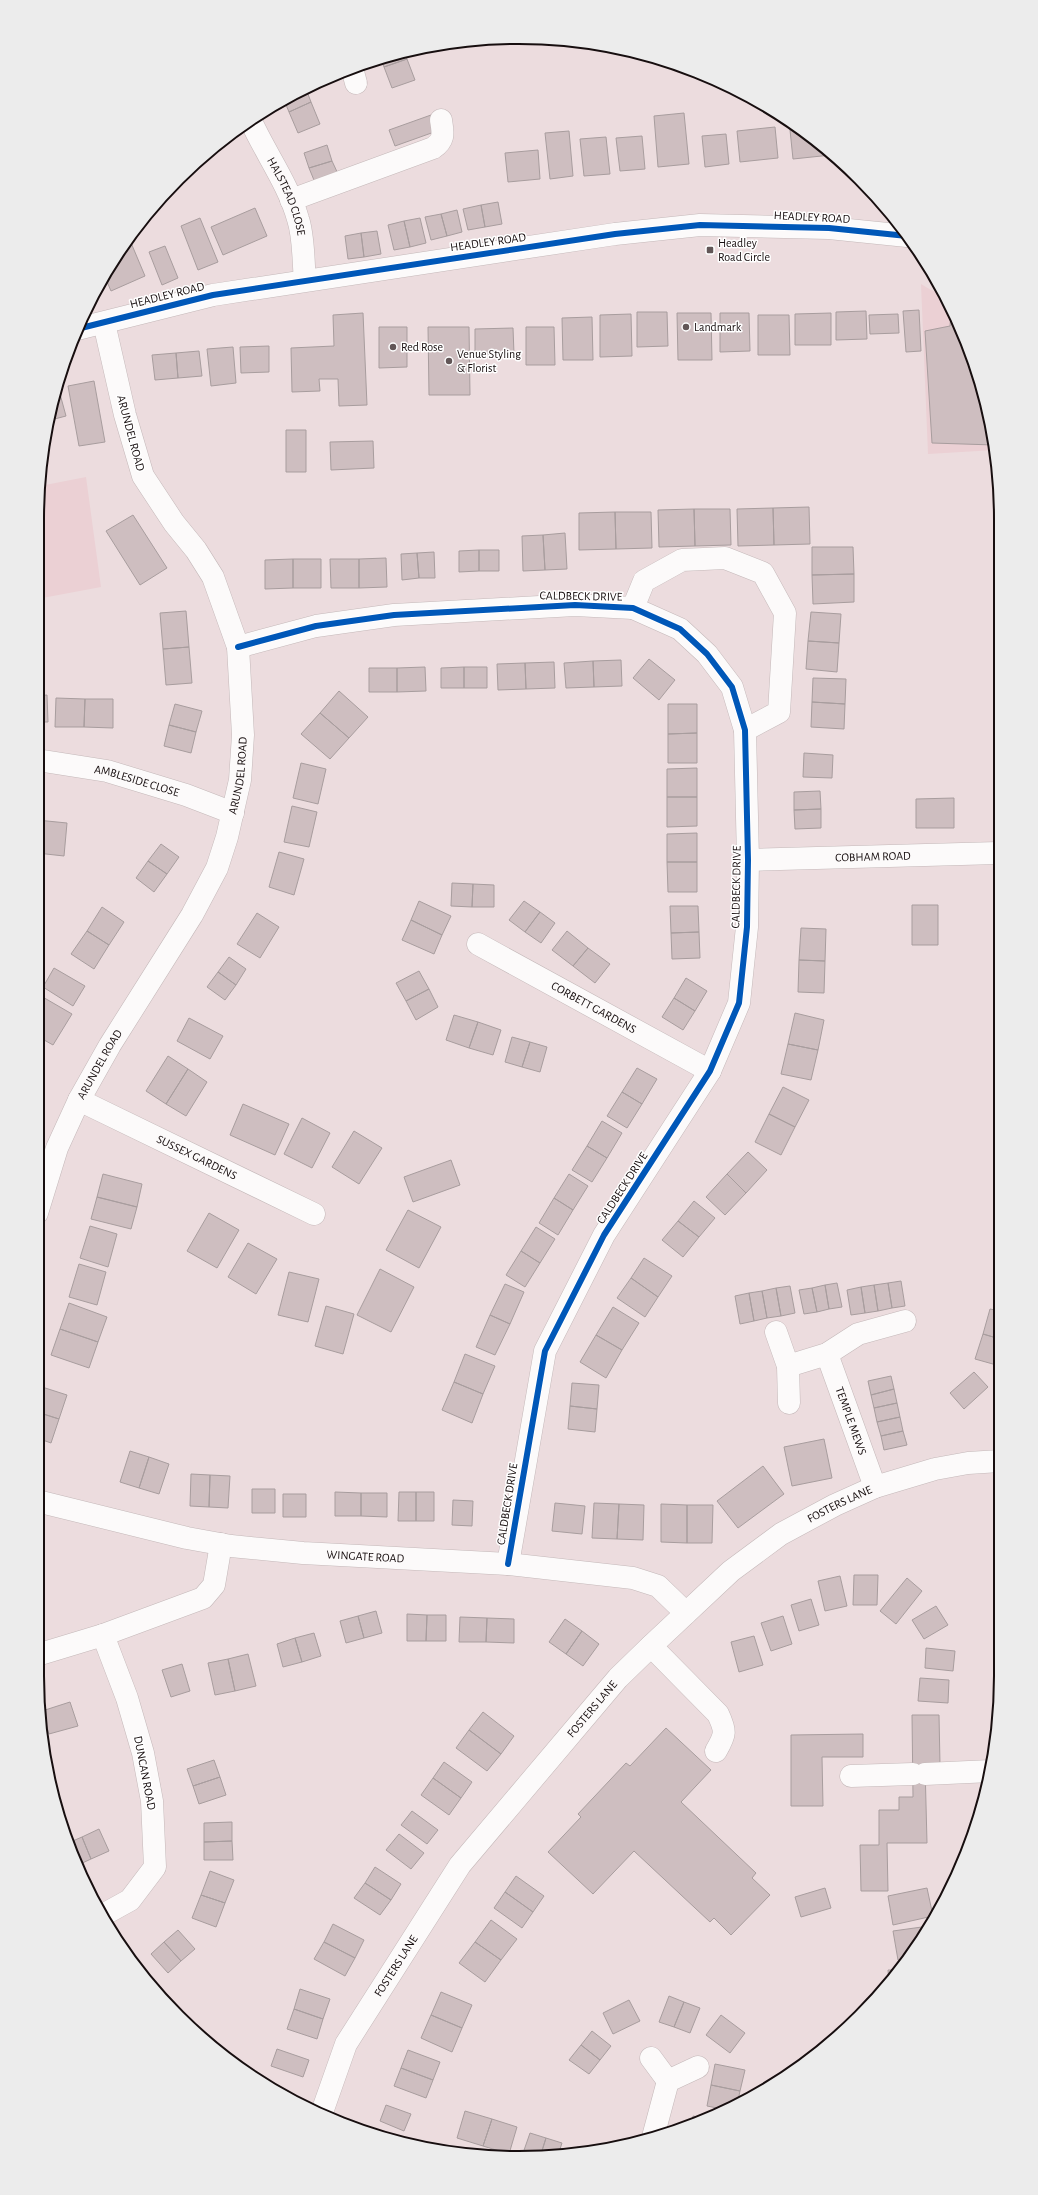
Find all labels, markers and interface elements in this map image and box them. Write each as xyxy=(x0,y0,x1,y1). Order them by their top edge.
street label: HALSTEAD CLOSE xyxy=(265,155,308,237)
street label: HEADLEY ROAD xyxy=(774,209,851,225)
street label: HEADLEY ROAD xyxy=(449,231,527,253)
place label: Headley Road Circle xyxy=(718,237,770,263)
marker: Headley Road Circle xyxy=(705,245,715,255)
street label: HEADLEY ROAD xyxy=(128,280,206,310)
place label: Landmark xyxy=(694,321,742,333)
marker: Landmark xyxy=(681,322,691,332)
place label: Red Rose xyxy=(401,341,443,353)
marker: Red Rose xyxy=(388,342,398,352)
place label: Venue Styling & Florist xyxy=(457,348,521,374)
marker: Venue Styling & Florist xyxy=(444,356,454,366)
street label: ARUNDEL ROAD xyxy=(115,394,147,473)
street label: CALDBECK DRIVE xyxy=(540,589,623,603)
street label: ARUNDEL ROAD xyxy=(226,736,249,816)
street label: AMBLESIDE CLOSE xyxy=(93,763,181,799)
street label: CALDBECK DRIVE xyxy=(729,845,743,928)
street label: COBHAM ROAD xyxy=(835,849,911,864)
street label: CORBETT GARDENS xyxy=(549,979,639,1036)
street label: ARUNDEL ROAD xyxy=(75,1027,124,1101)
street label: SUSSEX GARDENS xyxy=(155,1133,239,1182)
street label: CALDBECK DRIVE xyxy=(594,1150,650,1226)
street label: TEMPLE MEWS xyxy=(833,1385,869,1457)
street label: CALDBECK DRIVE xyxy=(495,1462,519,1546)
street label: FOSTERS LANE xyxy=(805,1483,874,1525)
street label: WINGATE ROAD xyxy=(326,1548,405,1564)
street label: FOSTERS LANE xyxy=(565,1678,619,1739)
street label: DUNCAN ROAD xyxy=(132,1735,158,1811)
street label: FOSTERS LANE xyxy=(372,1933,420,1999)

